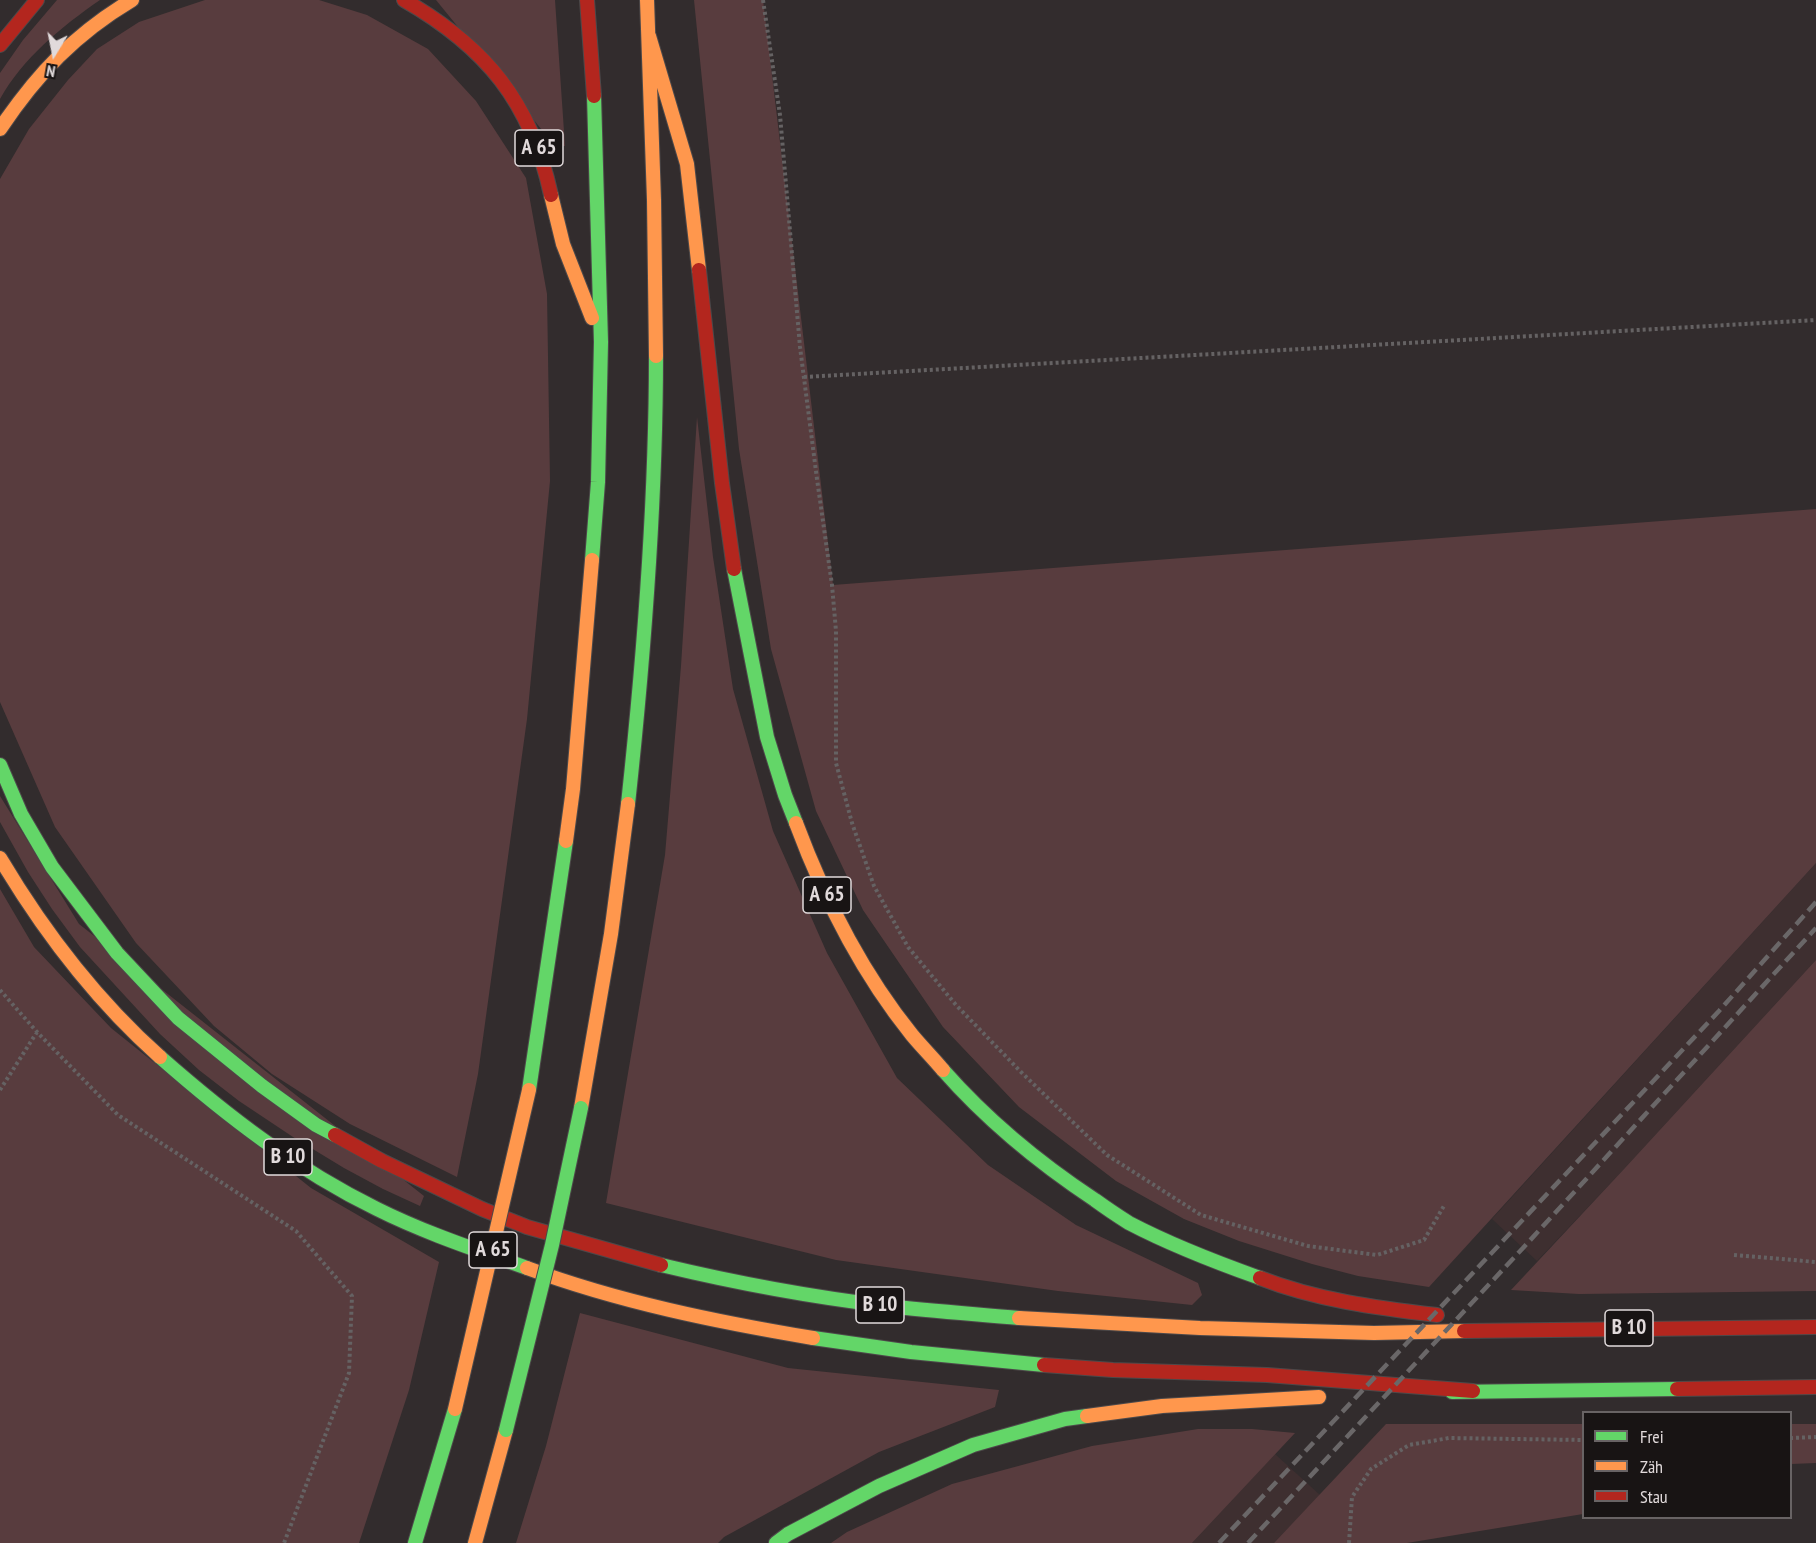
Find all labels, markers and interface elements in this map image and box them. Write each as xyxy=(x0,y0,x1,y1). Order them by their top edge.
north arrow xyxy=(24,24,84,84)
text: N xyxy=(45,61,57,82)
road number: A 65 xyxy=(515,130,563,166)
road number: A 65 xyxy=(803,877,851,913)
road number: B 10 xyxy=(264,1139,312,1175)
road number: A 65 xyxy=(469,1232,517,1268)
road number: B 10 xyxy=(856,1287,904,1323)
road number: B 10 xyxy=(1605,1310,1653,1346)
legend xyxy=(1582,1411,1792,1519)
text: Frei xyxy=(1640,1425,1664,1448)
text: Zäh xyxy=(1640,1455,1663,1478)
text: Stau xyxy=(1640,1485,1668,1508)

